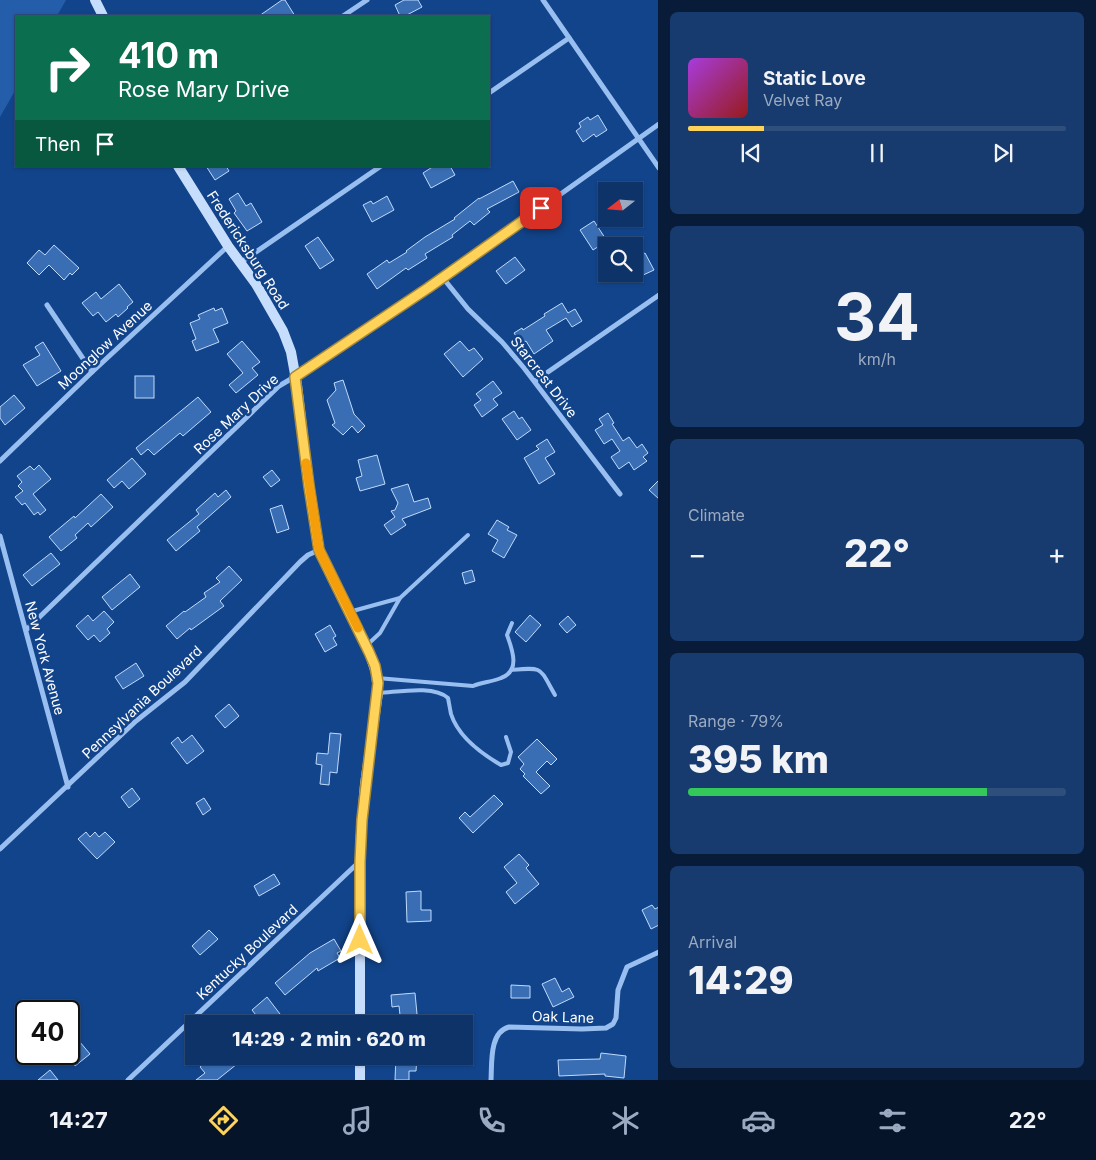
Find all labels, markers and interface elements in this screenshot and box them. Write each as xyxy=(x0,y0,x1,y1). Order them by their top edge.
text: 410 m xyxy=(118,34,219,76)
icon: right xyxy=(35,35,100,100)
text: Static Love xyxy=(763,67,866,90)
text: Rose Mary Drive xyxy=(118,76,290,102)
text: Velvet Ray xyxy=(763,90,842,110)
icon: arrive xyxy=(91,130,119,158)
text: Then xyxy=(35,133,81,156)
icon: previous xyxy=(737,139,765,167)
icon: pause xyxy=(863,139,891,167)
icon: next xyxy=(989,139,1017,167)
north arrow xyxy=(598,182,642,228)
map controls xyxy=(598,182,643,282)
street label: Fredericksburg Road xyxy=(204,187,293,312)
pin xyxy=(520,187,562,229)
icon: arrive xyxy=(527,194,555,222)
button: search xyxy=(598,237,643,282)
text: 34 xyxy=(834,277,920,356)
street label: Moonglow Avenue xyxy=(54,297,155,393)
street label: Starcrest Drive xyxy=(507,333,581,421)
text: km/h xyxy=(858,349,896,369)
street label: Rose Mary Drive xyxy=(190,370,281,457)
text: Climate xyxy=(688,505,745,525)
text: 22° xyxy=(844,530,910,576)
text: − xyxy=(688,537,707,571)
text: + xyxy=(1047,537,1066,571)
street label: New York Avenue xyxy=(22,599,69,717)
street label: Pennsylvania Boulevard xyxy=(78,642,205,762)
text: Range · 79% xyxy=(688,711,784,731)
text: 395 km xyxy=(688,736,829,782)
street label: Kentucky Boulevard xyxy=(193,900,301,1003)
position arrow xyxy=(333,913,385,965)
text: Arrival xyxy=(688,932,737,952)
text: 14:29 xyxy=(688,957,794,1003)
speed limit sign: 40 xyxy=(15,1000,80,1065)
street label: Oak Lane xyxy=(532,1007,594,1026)
text: 14:29 · 2 min · 620 m xyxy=(232,1028,426,1051)
icon: directions xyxy=(206,1103,241,1138)
icon: music xyxy=(340,1103,375,1138)
icon: phone xyxy=(474,1103,509,1138)
icon: climate xyxy=(608,1103,643,1138)
icon: car xyxy=(741,1103,776,1138)
icon: filters xyxy=(875,1103,910,1138)
text: 14:27 xyxy=(49,1107,108,1133)
text: 22° xyxy=(1009,1107,1047,1133)

